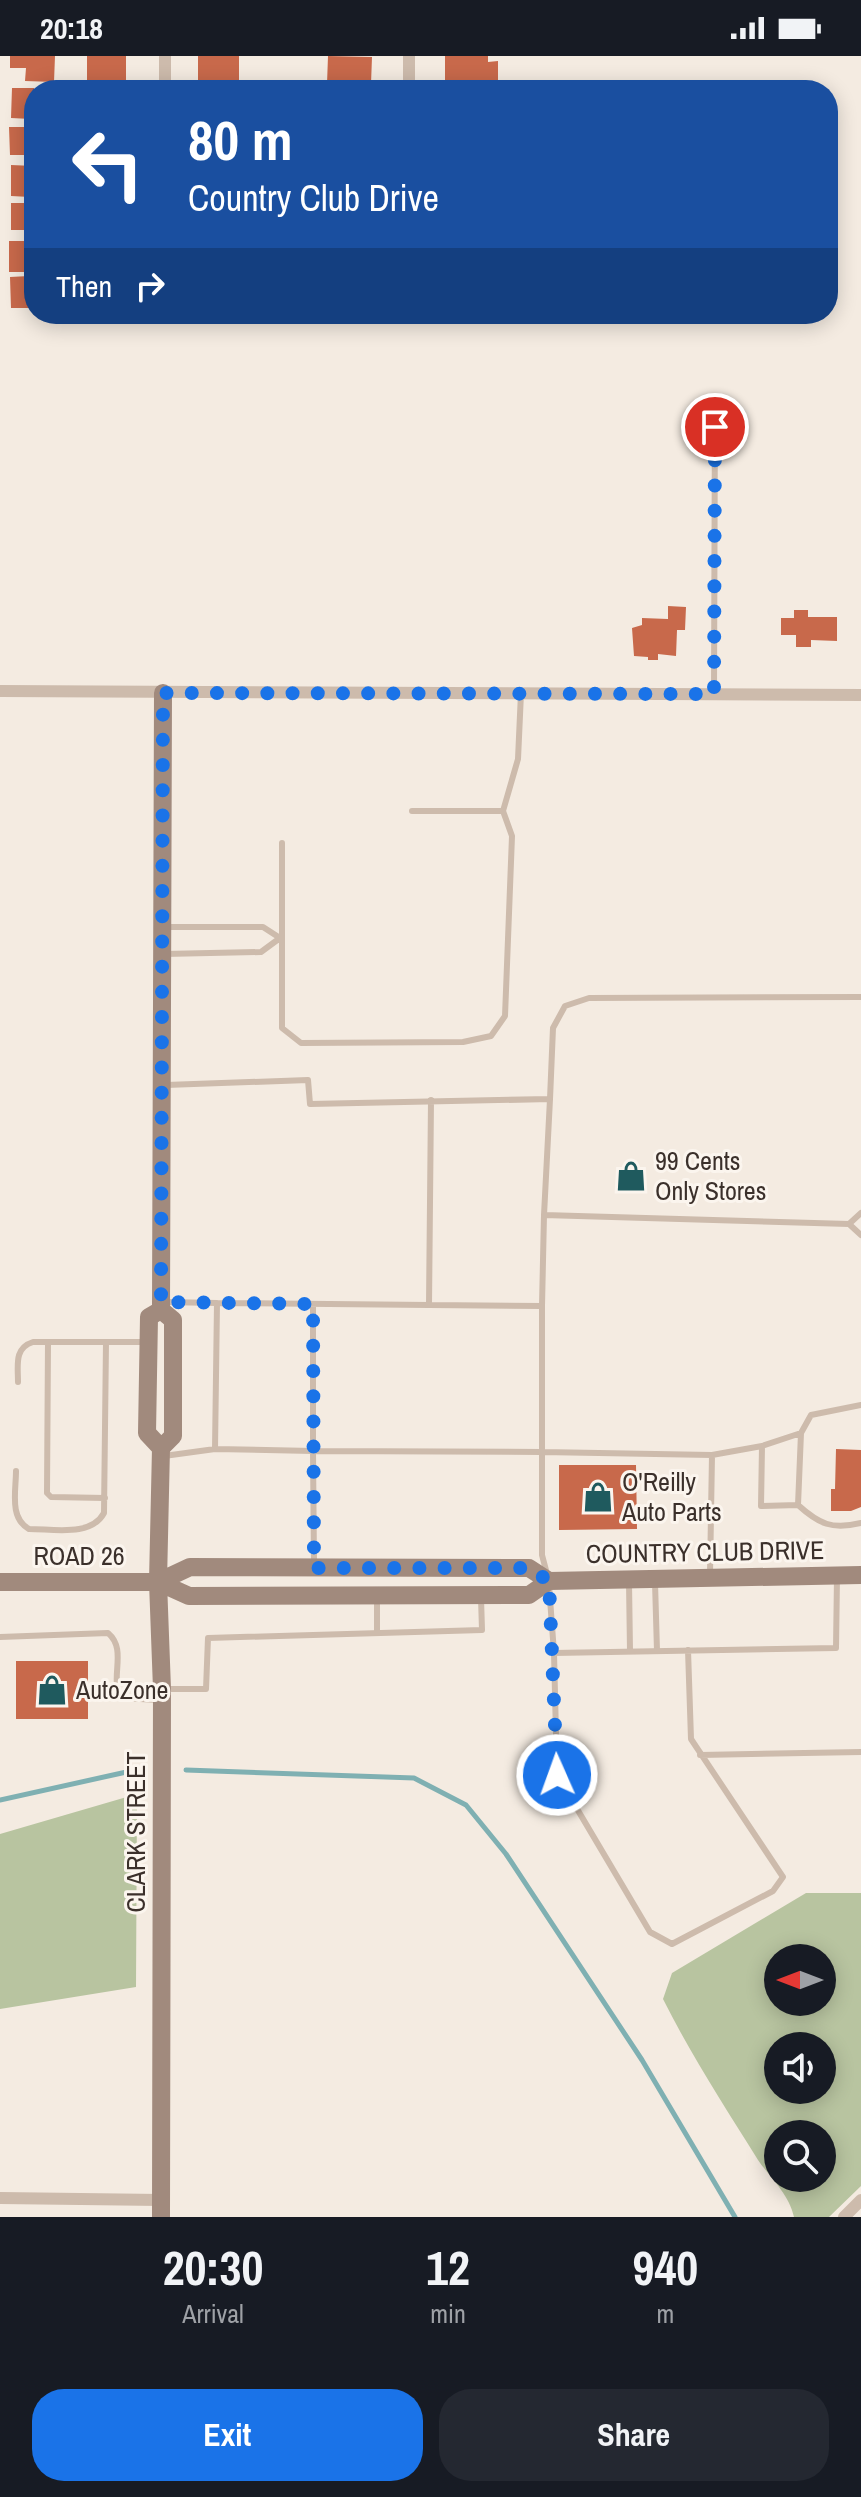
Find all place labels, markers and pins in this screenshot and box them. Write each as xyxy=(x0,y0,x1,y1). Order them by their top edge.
pin xyxy=(681,393,749,461)
place label: 99 Cents Only Stores xyxy=(655,1143,766,1208)
shop icon: 99 Cents Only Stores xyxy=(614,1159,648,1193)
place label: O'Reilly Auto Parts xyxy=(621,1464,722,1529)
shop icon: O'Reilly Auto Parts xyxy=(581,1480,615,1514)
place label: AutoZone xyxy=(75,1672,168,1707)
shop icon: AutoZone xyxy=(35,1673,69,1707)

